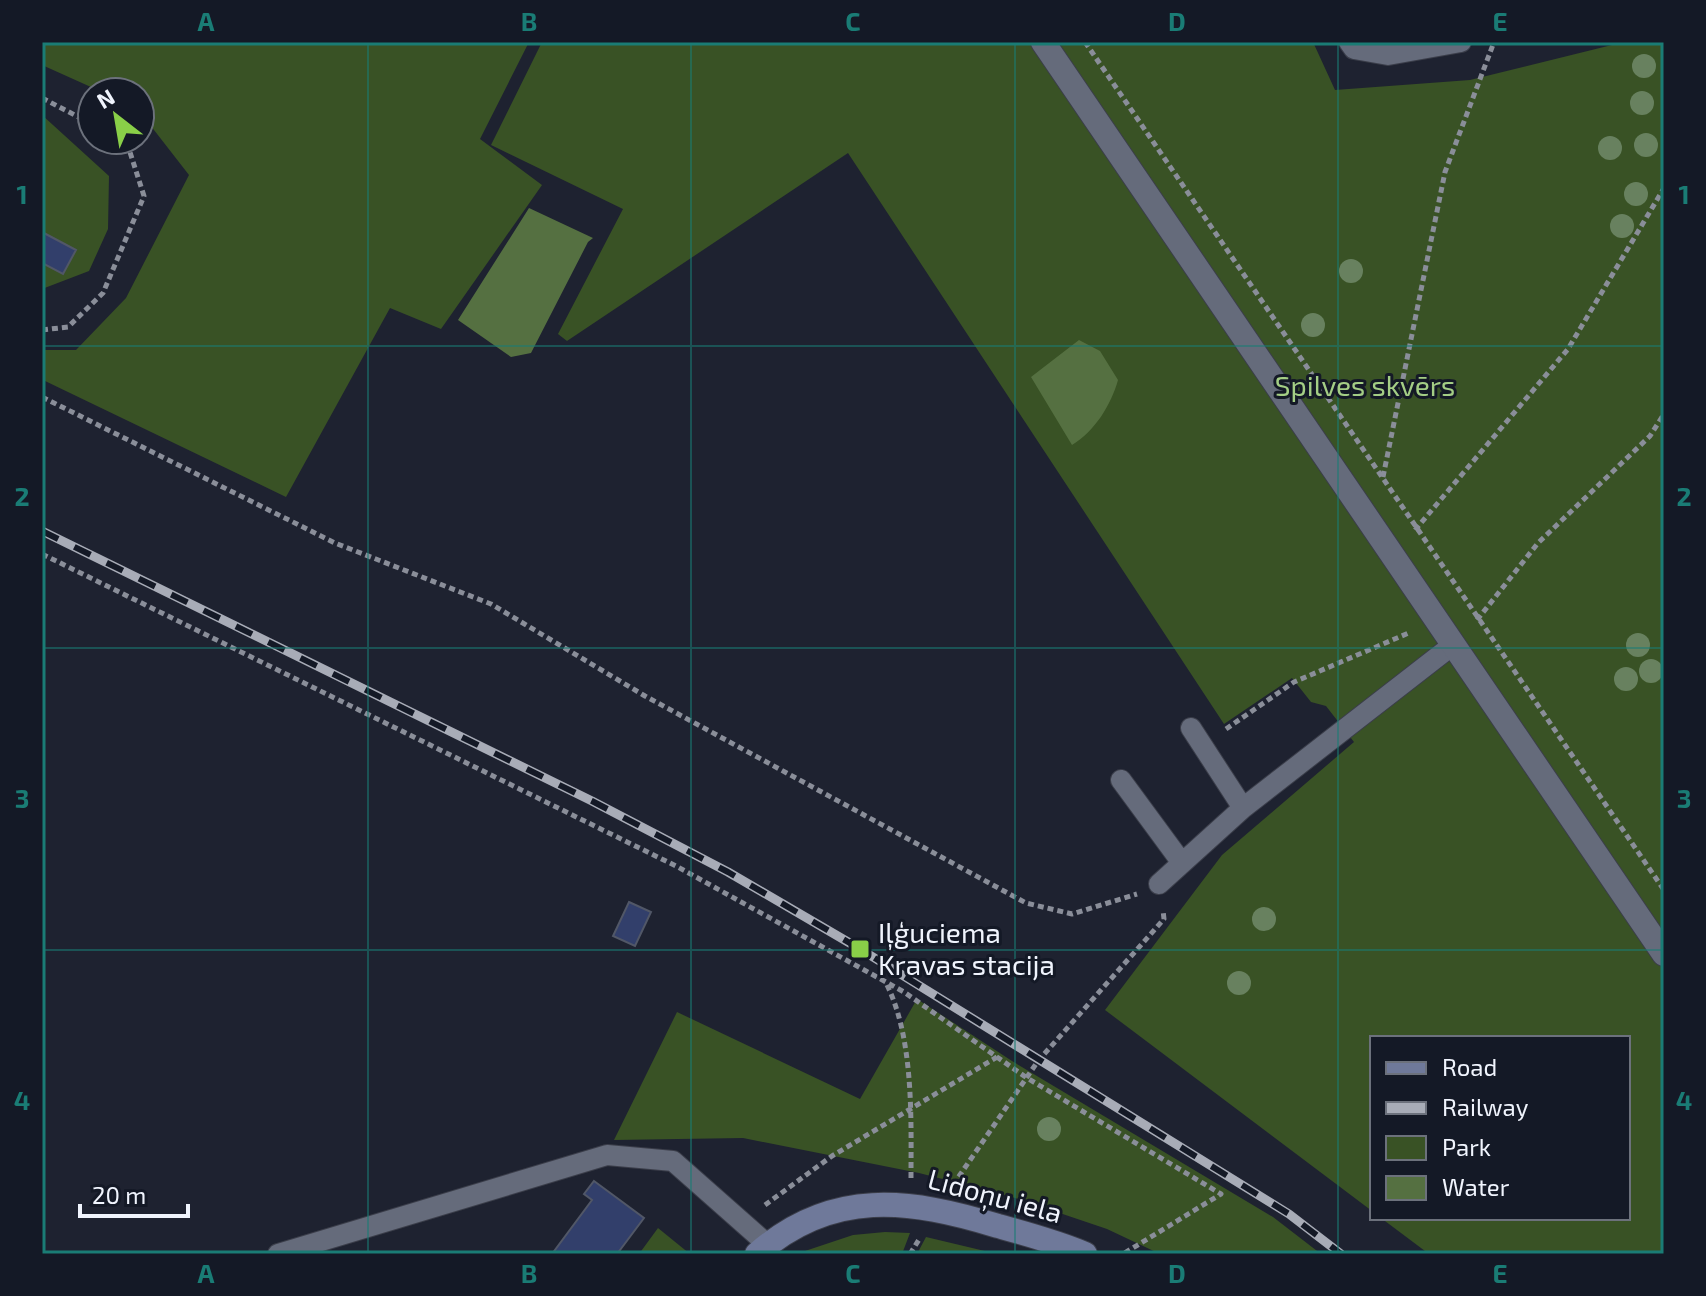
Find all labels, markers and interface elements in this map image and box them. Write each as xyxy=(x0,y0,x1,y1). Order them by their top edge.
text: A xyxy=(198,5,215,36)
text: B xyxy=(521,5,537,36)
text: C xyxy=(845,5,861,36)
text: D xyxy=(1168,5,1186,36)
text: E xyxy=(1492,5,1508,36)
north arrow xyxy=(76,76,156,156)
text: N xyxy=(92,83,119,113)
text: 1 xyxy=(16,178,28,209)
text: 1 xyxy=(1678,178,1690,209)
park label: Spilves skvērs xyxy=(1275,368,1455,402)
text: 2 xyxy=(14,480,30,511)
text: 2 xyxy=(1676,480,1692,511)
text: 3 xyxy=(15,782,29,813)
text: 3 xyxy=(1677,782,1691,813)
place label: Iļģuciema Kravas stacija xyxy=(878,915,1055,981)
marker: Iļģuciema Kravas stacija xyxy=(849,938,871,960)
legend xyxy=(1370,1036,1630,1220)
text: Road xyxy=(1442,1052,1497,1081)
text: 4 xyxy=(14,1084,30,1115)
text: 4 xyxy=(1676,1084,1692,1115)
text: Railway xyxy=(1442,1092,1529,1121)
text: Park xyxy=(1442,1132,1491,1161)
street label: Lidoņu iela xyxy=(924,1161,1066,1231)
scale bar xyxy=(80,1168,188,1218)
text: Water xyxy=(1442,1172,1510,1201)
text: 20 m xyxy=(92,1180,146,1209)
text: A xyxy=(198,1257,215,1288)
text: B xyxy=(521,1257,537,1288)
text: C xyxy=(845,1257,861,1288)
text: D xyxy=(1168,1257,1186,1288)
text: E xyxy=(1492,1257,1508,1288)

